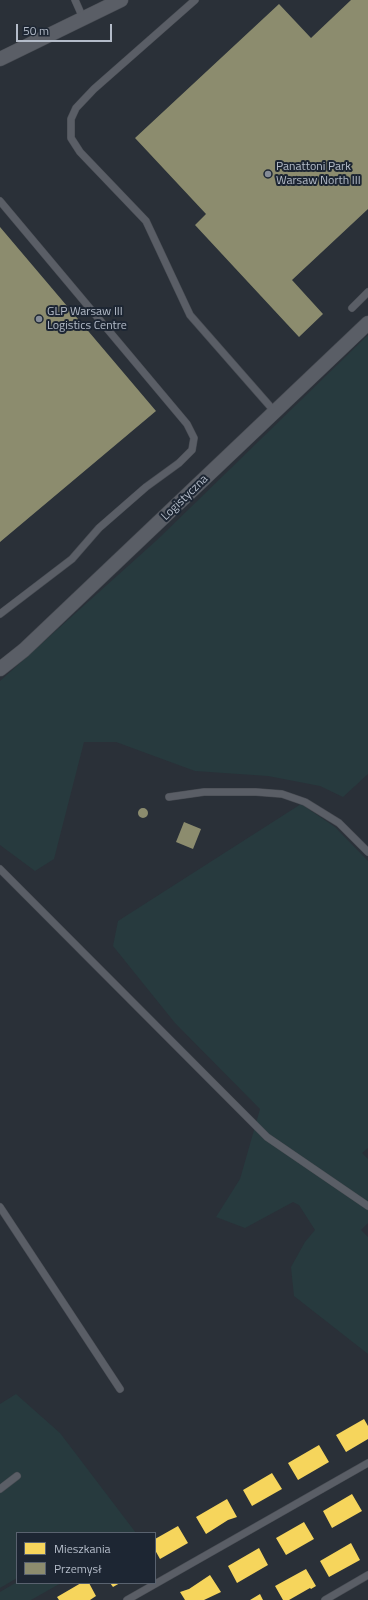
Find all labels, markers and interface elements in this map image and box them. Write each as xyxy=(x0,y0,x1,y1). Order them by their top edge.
scale bar xyxy=(18,16,114,42)
text: 50 m xyxy=(23,21,49,40)
place label: Panattoni Park Warsaw North III xyxy=(276,160,361,188)
marker: Panattoni Park Warsaw North III xyxy=(263,169,273,179)
place label: GLP Warsaw III Logistics Centre xyxy=(47,305,127,333)
marker: GLP Warsaw III Logistics Centre xyxy=(34,314,44,324)
street label: Logistyczna xyxy=(159,472,211,524)
legend xyxy=(16,1532,156,1584)
text: Mieszkania xyxy=(54,1539,111,1558)
text: Przemysł xyxy=(54,1559,102,1578)

